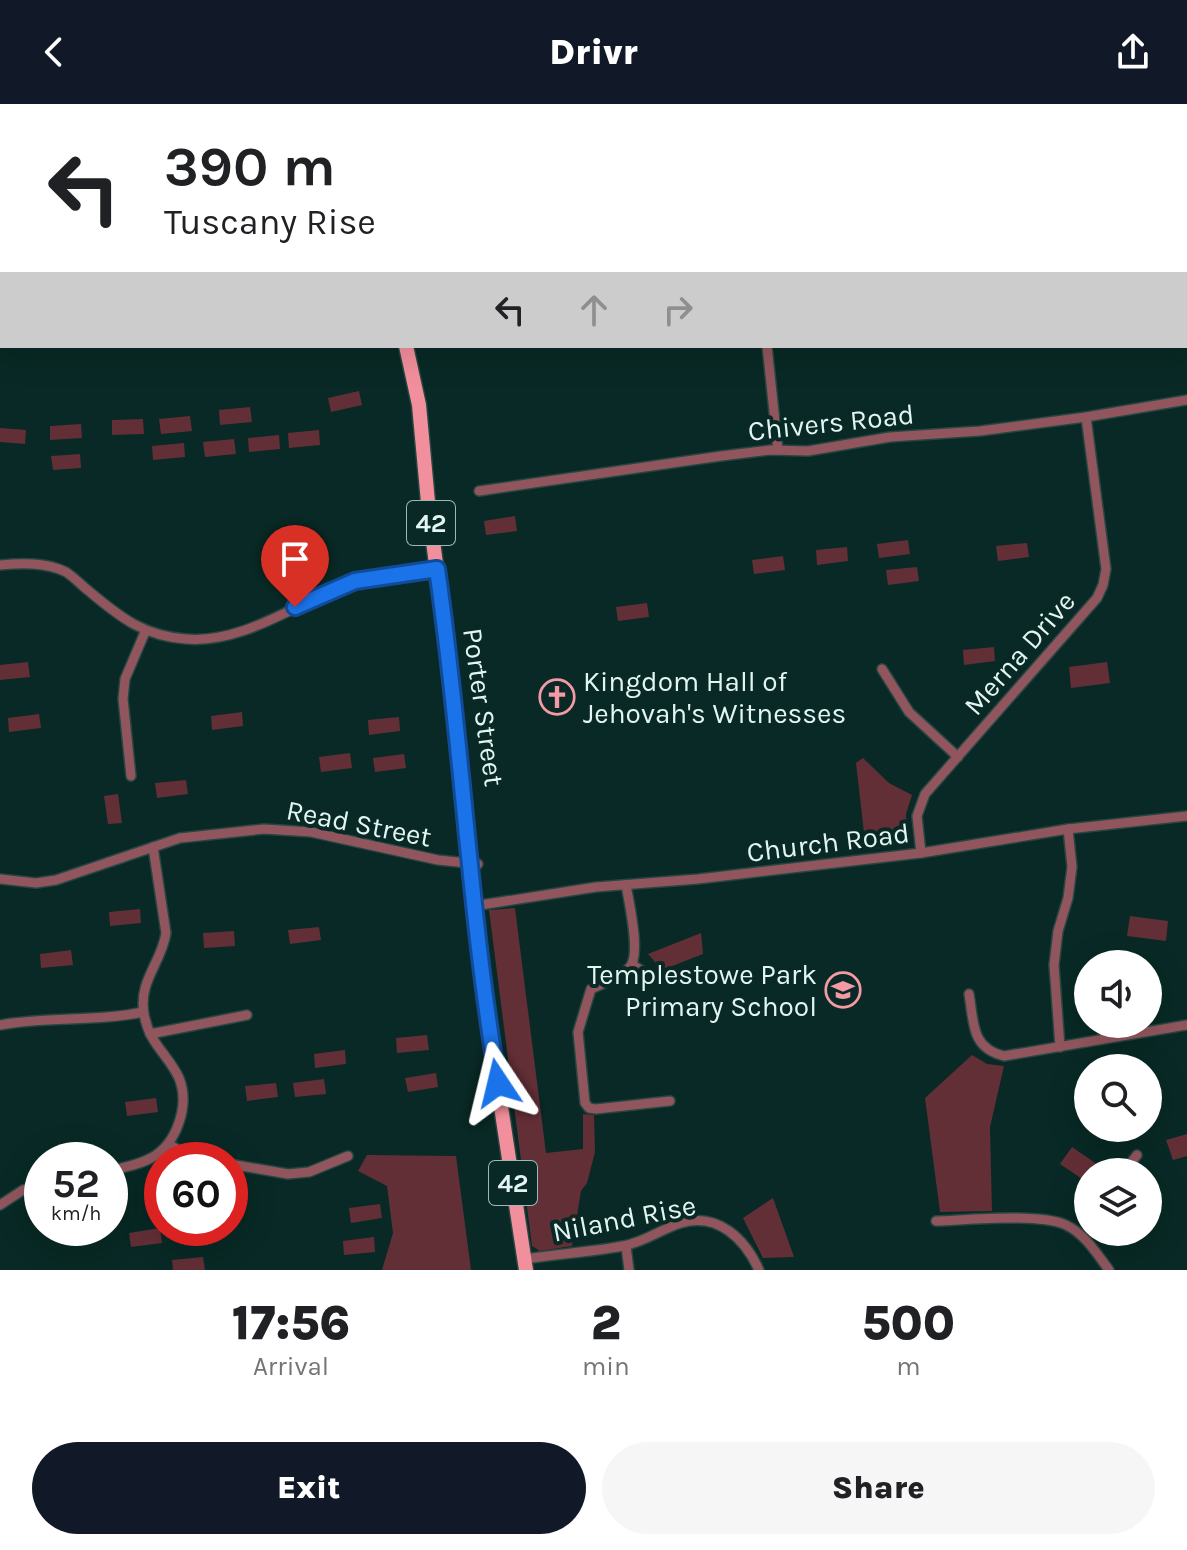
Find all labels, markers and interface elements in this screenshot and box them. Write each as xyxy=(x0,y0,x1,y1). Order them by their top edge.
icon: back xyxy=(32,30,76,74)
icon: share xyxy=(1111,30,1155,74)
text: Drivr xyxy=(549,31,638,73)
text: 390 m xyxy=(164,134,336,199)
icon: left xyxy=(32,136,136,240)
text: Tuscany Rise xyxy=(164,201,376,243)
icon: left xyxy=(488,288,532,332)
icon: ahead xyxy=(572,288,616,332)
icon: right xyxy=(656,288,700,332)
street label: Chivers Road xyxy=(746,397,916,448)
road number: 42 xyxy=(407,501,455,545)
pin xyxy=(261,525,329,607)
icon: arrive xyxy=(273,537,317,581)
street label: Merna Drive xyxy=(957,585,1082,722)
street label: Porter Street xyxy=(456,626,511,788)
place label: Kingdom Hall of Jehovah's Witnesses xyxy=(583,665,846,730)
church icon: Kingdom Hall of Jehovah's Witnesses xyxy=(538,678,576,716)
street label: Read Street xyxy=(284,793,434,854)
street label: Church Road xyxy=(745,816,911,869)
map controls xyxy=(1074,950,1162,1246)
button: sound xyxy=(1074,950,1162,1038)
place label: Templestowe Park Primary School xyxy=(587,958,817,1023)
school or university icon: Templestowe Park Primary School xyxy=(824,971,862,1009)
position arrow xyxy=(456,1041,540,1125)
button: search xyxy=(1074,1054,1162,1142)
speed limit sign: 60 xyxy=(144,1142,248,1246)
button: layers xyxy=(1074,1158,1162,1246)
text: 52 xyxy=(52,1160,100,1207)
road number: 42 xyxy=(489,1161,537,1205)
street label: Niland Rise xyxy=(550,1188,699,1249)
text: km/h xyxy=(51,1202,101,1225)
text: 17:56 xyxy=(232,1295,350,1351)
text: 2 xyxy=(591,1295,621,1351)
text: 500 xyxy=(862,1295,955,1351)
text: Arrival xyxy=(253,1351,329,1382)
text: min xyxy=(582,1351,630,1382)
text: m xyxy=(896,1351,921,1382)
button: Exit xyxy=(32,1442,586,1534)
button: Share xyxy=(602,1442,1155,1534)

